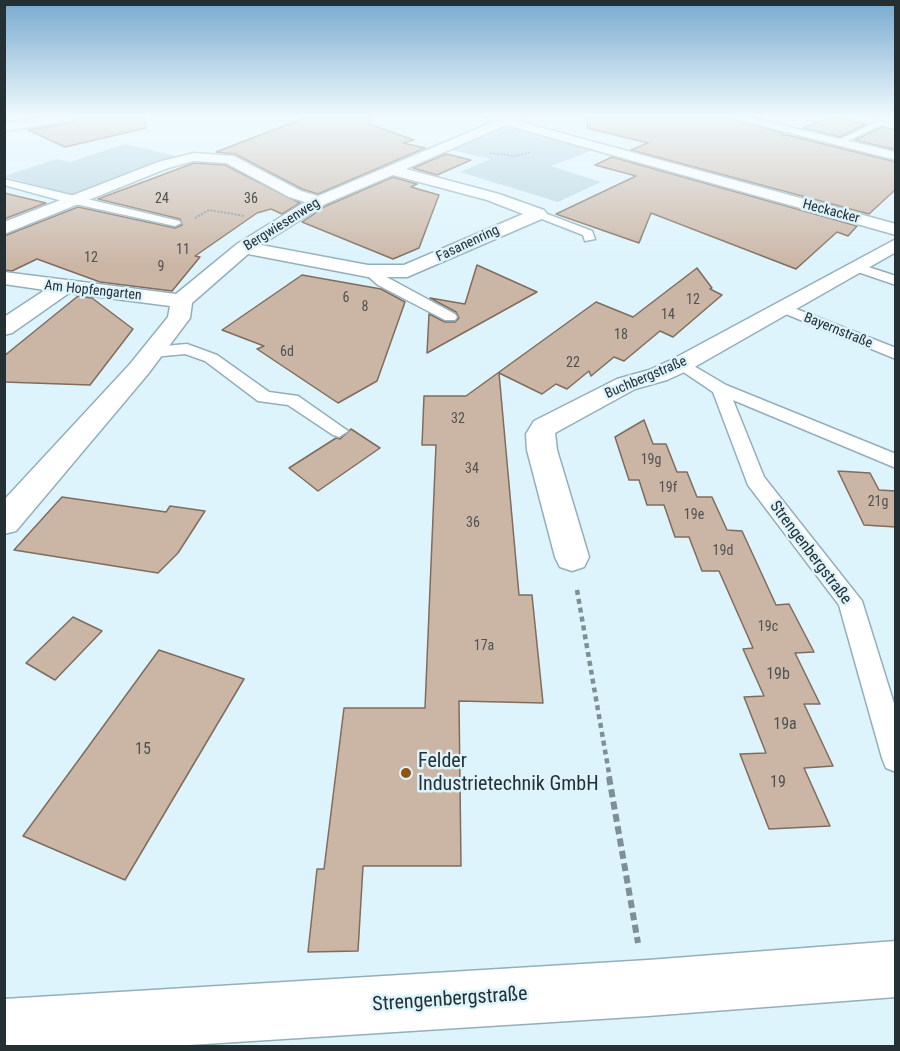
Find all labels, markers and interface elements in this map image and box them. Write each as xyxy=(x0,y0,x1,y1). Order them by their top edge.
house number: 24 xyxy=(155,191,169,207)
house number: 36 xyxy=(244,191,258,207)
street label: Bergwiesenweg xyxy=(241,195,323,255)
street label: Heckacker xyxy=(801,196,861,228)
street label: Fasanenring xyxy=(434,222,502,266)
house number: 11 xyxy=(176,242,190,258)
house number: 12 xyxy=(84,250,98,266)
house number: 9 xyxy=(158,259,164,275)
street label: Am Hopfengarten xyxy=(44,278,142,304)
house number: 6 xyxy=(343,290,349,306)
house number: 12 xyxy=(686,292,700,308)
house number: 8 xyxy=(362,299,368,315)
house number: 14 xyxy=(661,307,675,323)
street label: Bayernstraße xyxy=(801,310,875,352)
house number: 18 xyxy=(614,327,628,343)
house number: 6d xyxy=(280,344,294,360)
street label: Buchbergstraße xyxy=(603,353,689,403)
house number: 22 xyxy=(566,355,580,371)
house number: 32 xyxy=(451,411,465,427)
house number: 19g xyxy=(641,452,661,468)
house number: 34 xyxy=(465,461,479,477)
house number: 19f xyxy=(659,480,677,496)
house number: 21g xyxy=(868,494,888,510)
street label: Strengenbergstraße xyxy=(765,498,855,608)
house number: 19e xyxy=(684,507,704,523)
house number: 36 xyxy=(466,515,480,531)
house number: 19d xyxy=(713,543,733,559)
house number: 19c xyxy=(758,619,778,635)
house number: 17a xyxy=(474,638,494,654)
house number: 19b xyxy=(766,665,790,685)
house number: 19a xyxy=(773,715,797,735)
house number: 15 xyxy=(135,740,151,760)
place label: Felder Industrietechnik GmbH xyxy=(418,750,599,797)
marker: Felder Industrietechnik GmbH xyxy=(399,766,413,780)
house number: 19 xyxy=(770,773,786,793)
street label: Strengenbergstraße xyxy=(372,983,528,1017)

